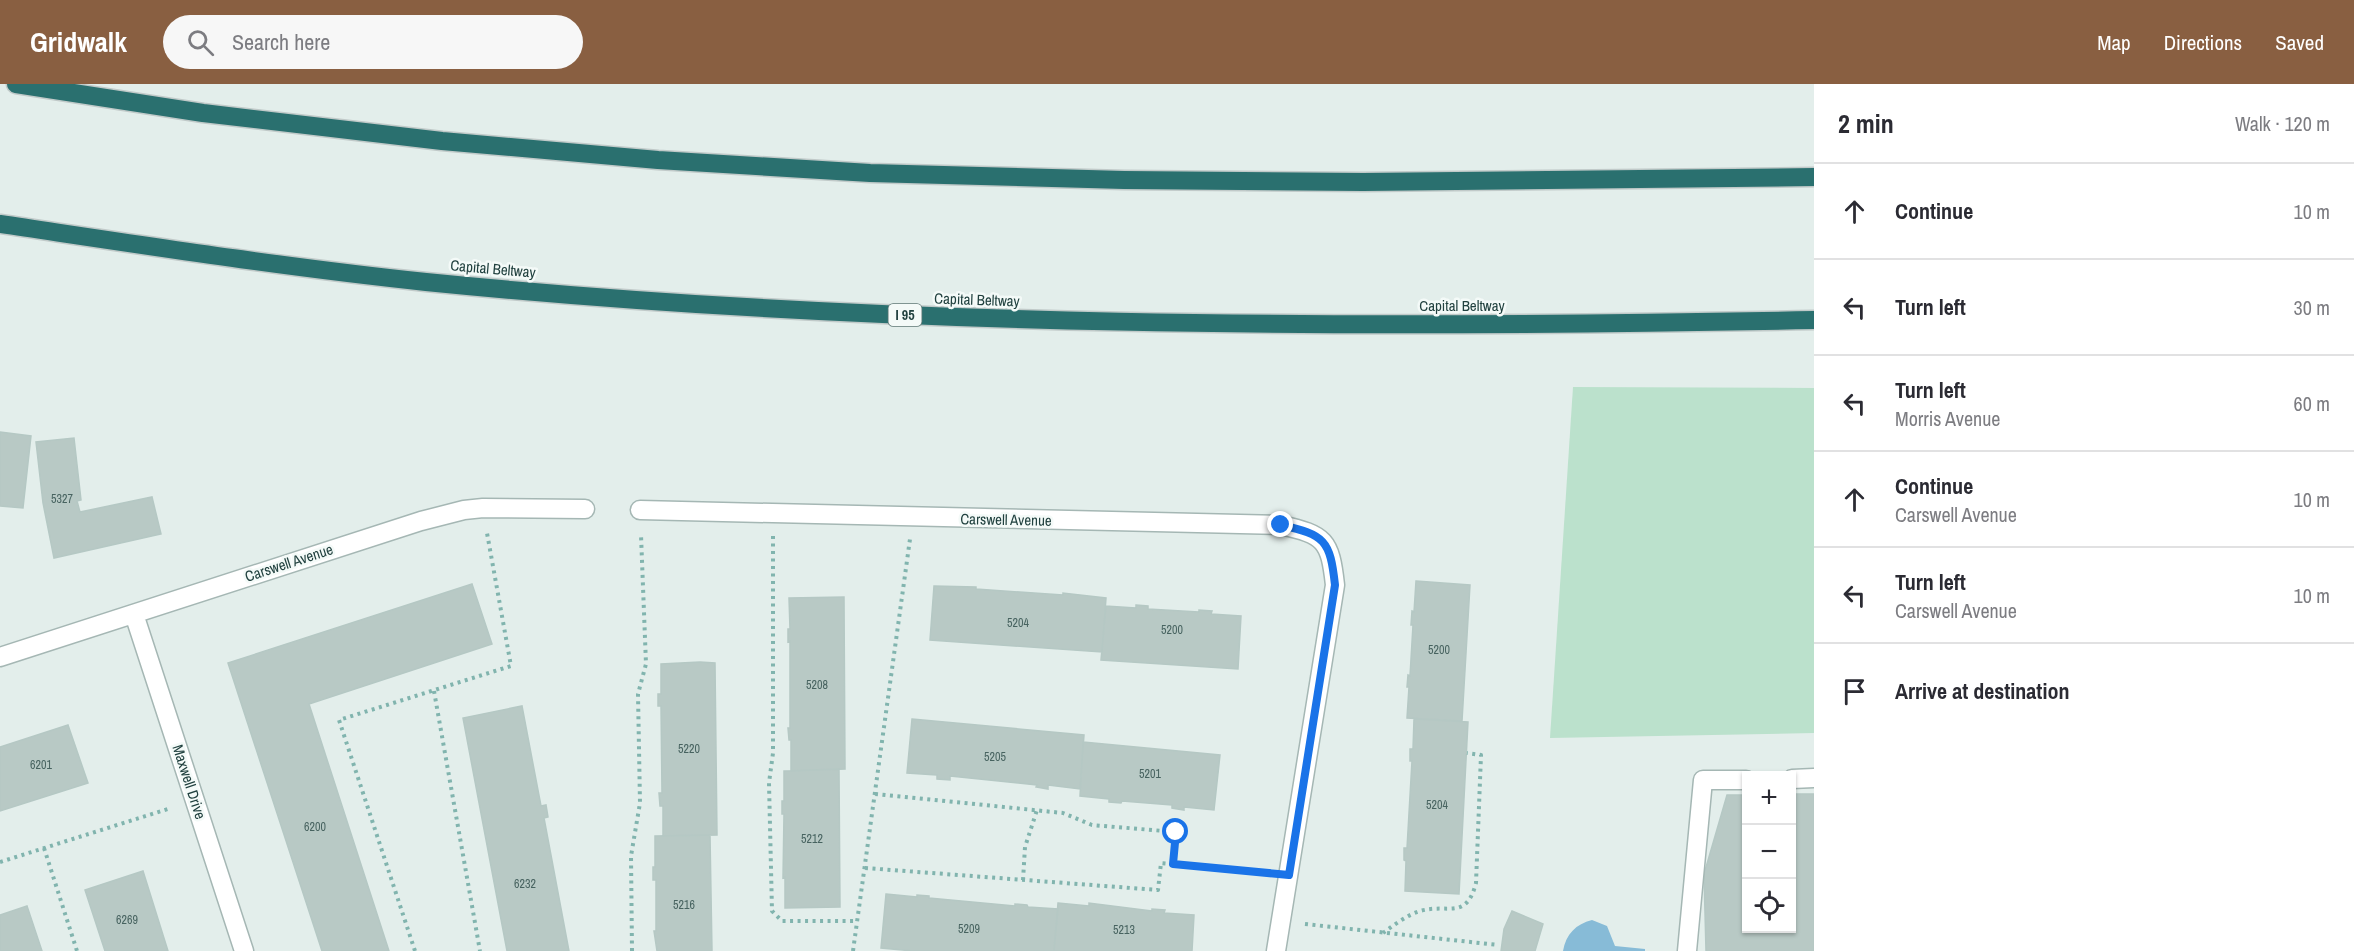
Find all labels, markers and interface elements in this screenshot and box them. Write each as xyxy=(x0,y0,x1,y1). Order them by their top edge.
search box xyxy=(163,15,583,69)
text: Gridwalk xyxy=(30,23,127,61)
icon: search xyxy=(184,26,217,59)
text: Search here xyxy=(232,27,330,57)
text: Map xyxy=(2097,28,2131,57)
text: Directions xyxy=(2164,28,2242,57)
text: Saved xyxy=(2275,28,2324,57)
text: 2 min xyxy=(1838,106,1894,141)
text: Walk · 120 m xyxy=(2235,110,2330,137)
icon: ahead xyxy=(1838,195,1871,228)
text: Continue xyxy=(1895,196,1973,226)
text: 10 m xyxy=(2294,198,2330,225)
street label: Capital Beltway xyxy=(450,254,537,283)
street label: Capital Beltway xyxy=(934,288,1021,312)
icon: left xyxy=(1838,291,1871,324)
text: Turn left xyxy=(1895,292,1966,322)
text: 30 m xyxy=(2294,294,2330,321)
street label: Capital Beltway xyxy=(1419,295,1506,316)
road number: I 95 xyxy=(888,304,922,326)
text: Turn left xyxy=(1895,375,1966,405)
icon: left xyxy=(1838,387,1871,420)
text: 60 m xyxy=(2294,390,2330,417)
text: Morris Avenue xyxy=(1895,405,2000,432)
text: Continue xyxy=(1895,471,1973,501)
icon: ahead xyxy=(1838,483,1871,516)
text: 10 m xyxy=(2294,486,2330,513)
house number: 5327 xyxy=(51,491,73,507)
text: Carswell Avenue xyxy=(1895,501,2017,528)
street label: Carswell Avenue xyxy=(960,508,1052,531)
route end xyxy=(1267,511,1293,537)
street label: Carswell Avenue xyxy=(242,538,336,587)
text: Turn left xyxy=(1895,567,1966,597)
icon: left xyxy=(1838,579,1871,612)
text: 10 m xyxy=(2294,582,2330,609)
text: Carswell Avenue xyxy=(1895,597,2017,624)
house number: 5204 xyxy=(1007,615,1029,631)
house number: 5200 xyxy=(1161,622,1183,638)
house number: 5200 xyxy=(1428,642,1450,658)
icon: arrive xyxy=(1838,675,1871,708)
text: Arrive at destination xyxy=(1895,676,2069,706)
house number: 5208 xyxy=(806,677,828,693)
house number: 5220 xyxy=(678,741,700,757)
street label: Maxwell Drive xyxy=(168,742,211,822)
house number: 5205 xyxy=(984,749,1006,765)
house number: 6201 xyxy=(30,757,52,773)
house number: 5201 xyxy=(1139,766,1161,782)
map controls xyxy=(1742,771,1796,933)
button: + xyxy=(1742,771,1796,825)
house number: 5204 xyxy=(1426,797,1448,813)
route start xyxy=(1162,818,1188,844)
house number: 6200 xyxy=(304,819,326,835)
button: − xyxy=(1742,825,1796,879)
house number: 5212 xyxy=(801,831,823,847)
house number: 6232 xyxy=(514,876,536,892)
button: locate xyxy=(1742,879,1796,933)
house number: 5216 xyxy=(673,897,695,913)
house number: 6269 xyxy=(116,912,138,928)
house number: 5209 xyxy=(958,921,980,937)
house number: 5213 xyxy=(1113,922,1135,938)

